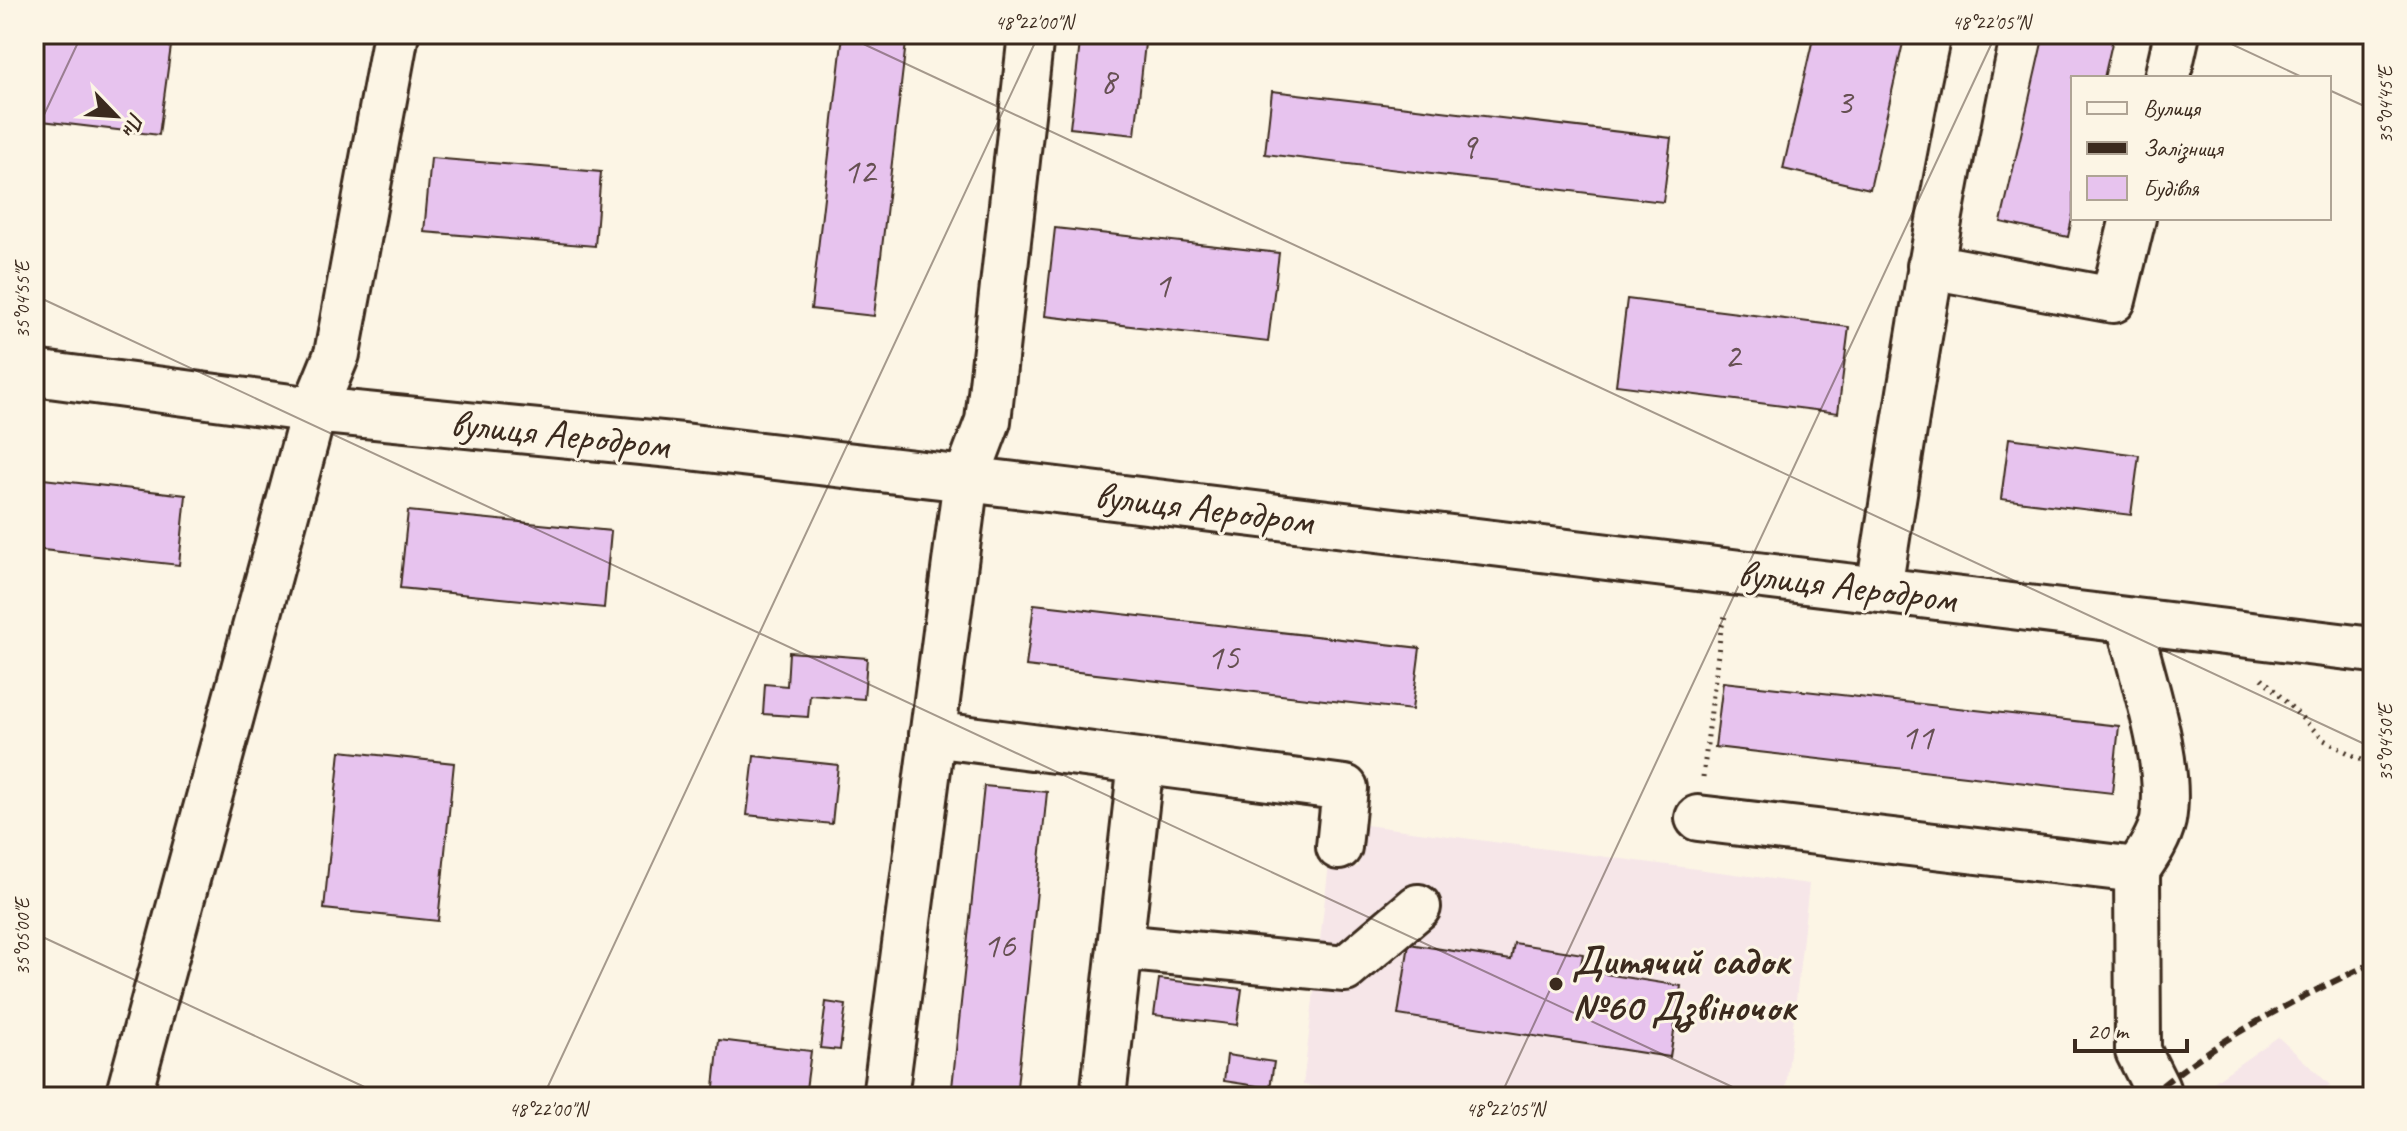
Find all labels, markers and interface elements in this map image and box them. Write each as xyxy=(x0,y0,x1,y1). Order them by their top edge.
text: 48°22'00"N xyxy=(995,10,1076,35)
text: 48°22'05"N xyxy=(1952,10,2033,35)
house number: 8 xyxy=(1100,58,1120,104)
text: 35°04'45"E xyxy=(2373,64,2398,144)
north arrow xyxy=(76,76,156,156)
legend xyxy=(2071,76,2331,220)
house number: 3 xyxy=(1836,79,1855,125)
text: Вулиця xyxy=(2143,93,2202,123)
text: Пн xyxy=(115,108,151,142)
house number: 9 xyxy=(1460,123,1479,169)
text: Залізниця xyxy=(2143,133,2224,164)
house number: 12 xyxy=(843,148,878,194)
text: Будівля xyxy=(2143,173,2200,203)
text: 35°04'55"E xyxy=(10,259,35,339)
house number: 1 xyxy=(1154,262,1172,308)
house number: 2 xyxy=(1724,333,1743,379)
street label: вулиця Аеродром xyxy=(448,398,674,471)
street label: вулиця Аеродром xyxy=(1092,470,1318,546)
street label: вулиця Аеродром xyxy=(1735,548,1961,624)
house number: 15 xyxy=(1207,634,1241,680)
text: 35°04'50"E xyxy=(2373,702,2398,782)
house number: 11 xyxy=(1901,714,1935,760)
text: 35°05'00"E xyxy=(10,896,35,976)
house number: 16 xyxy=(983,922,1017,968)
place label: Дитячий садок №60 Дзвіночок xyxy=(1572,936,1799,1033)
marker: Дитячий садок №60 Дзвіночок xyxy=(1547,975,1565,993)
scale bar xyxy=(2075,1003,2187,1053)
text: 20 m xyxy=(2087,1016,2130,1046)
text: 48°22'00"N xyxy=(509,1097,590,1122)
text: 48°22'05"N xyxy=(1466,1097,1547,1122)

